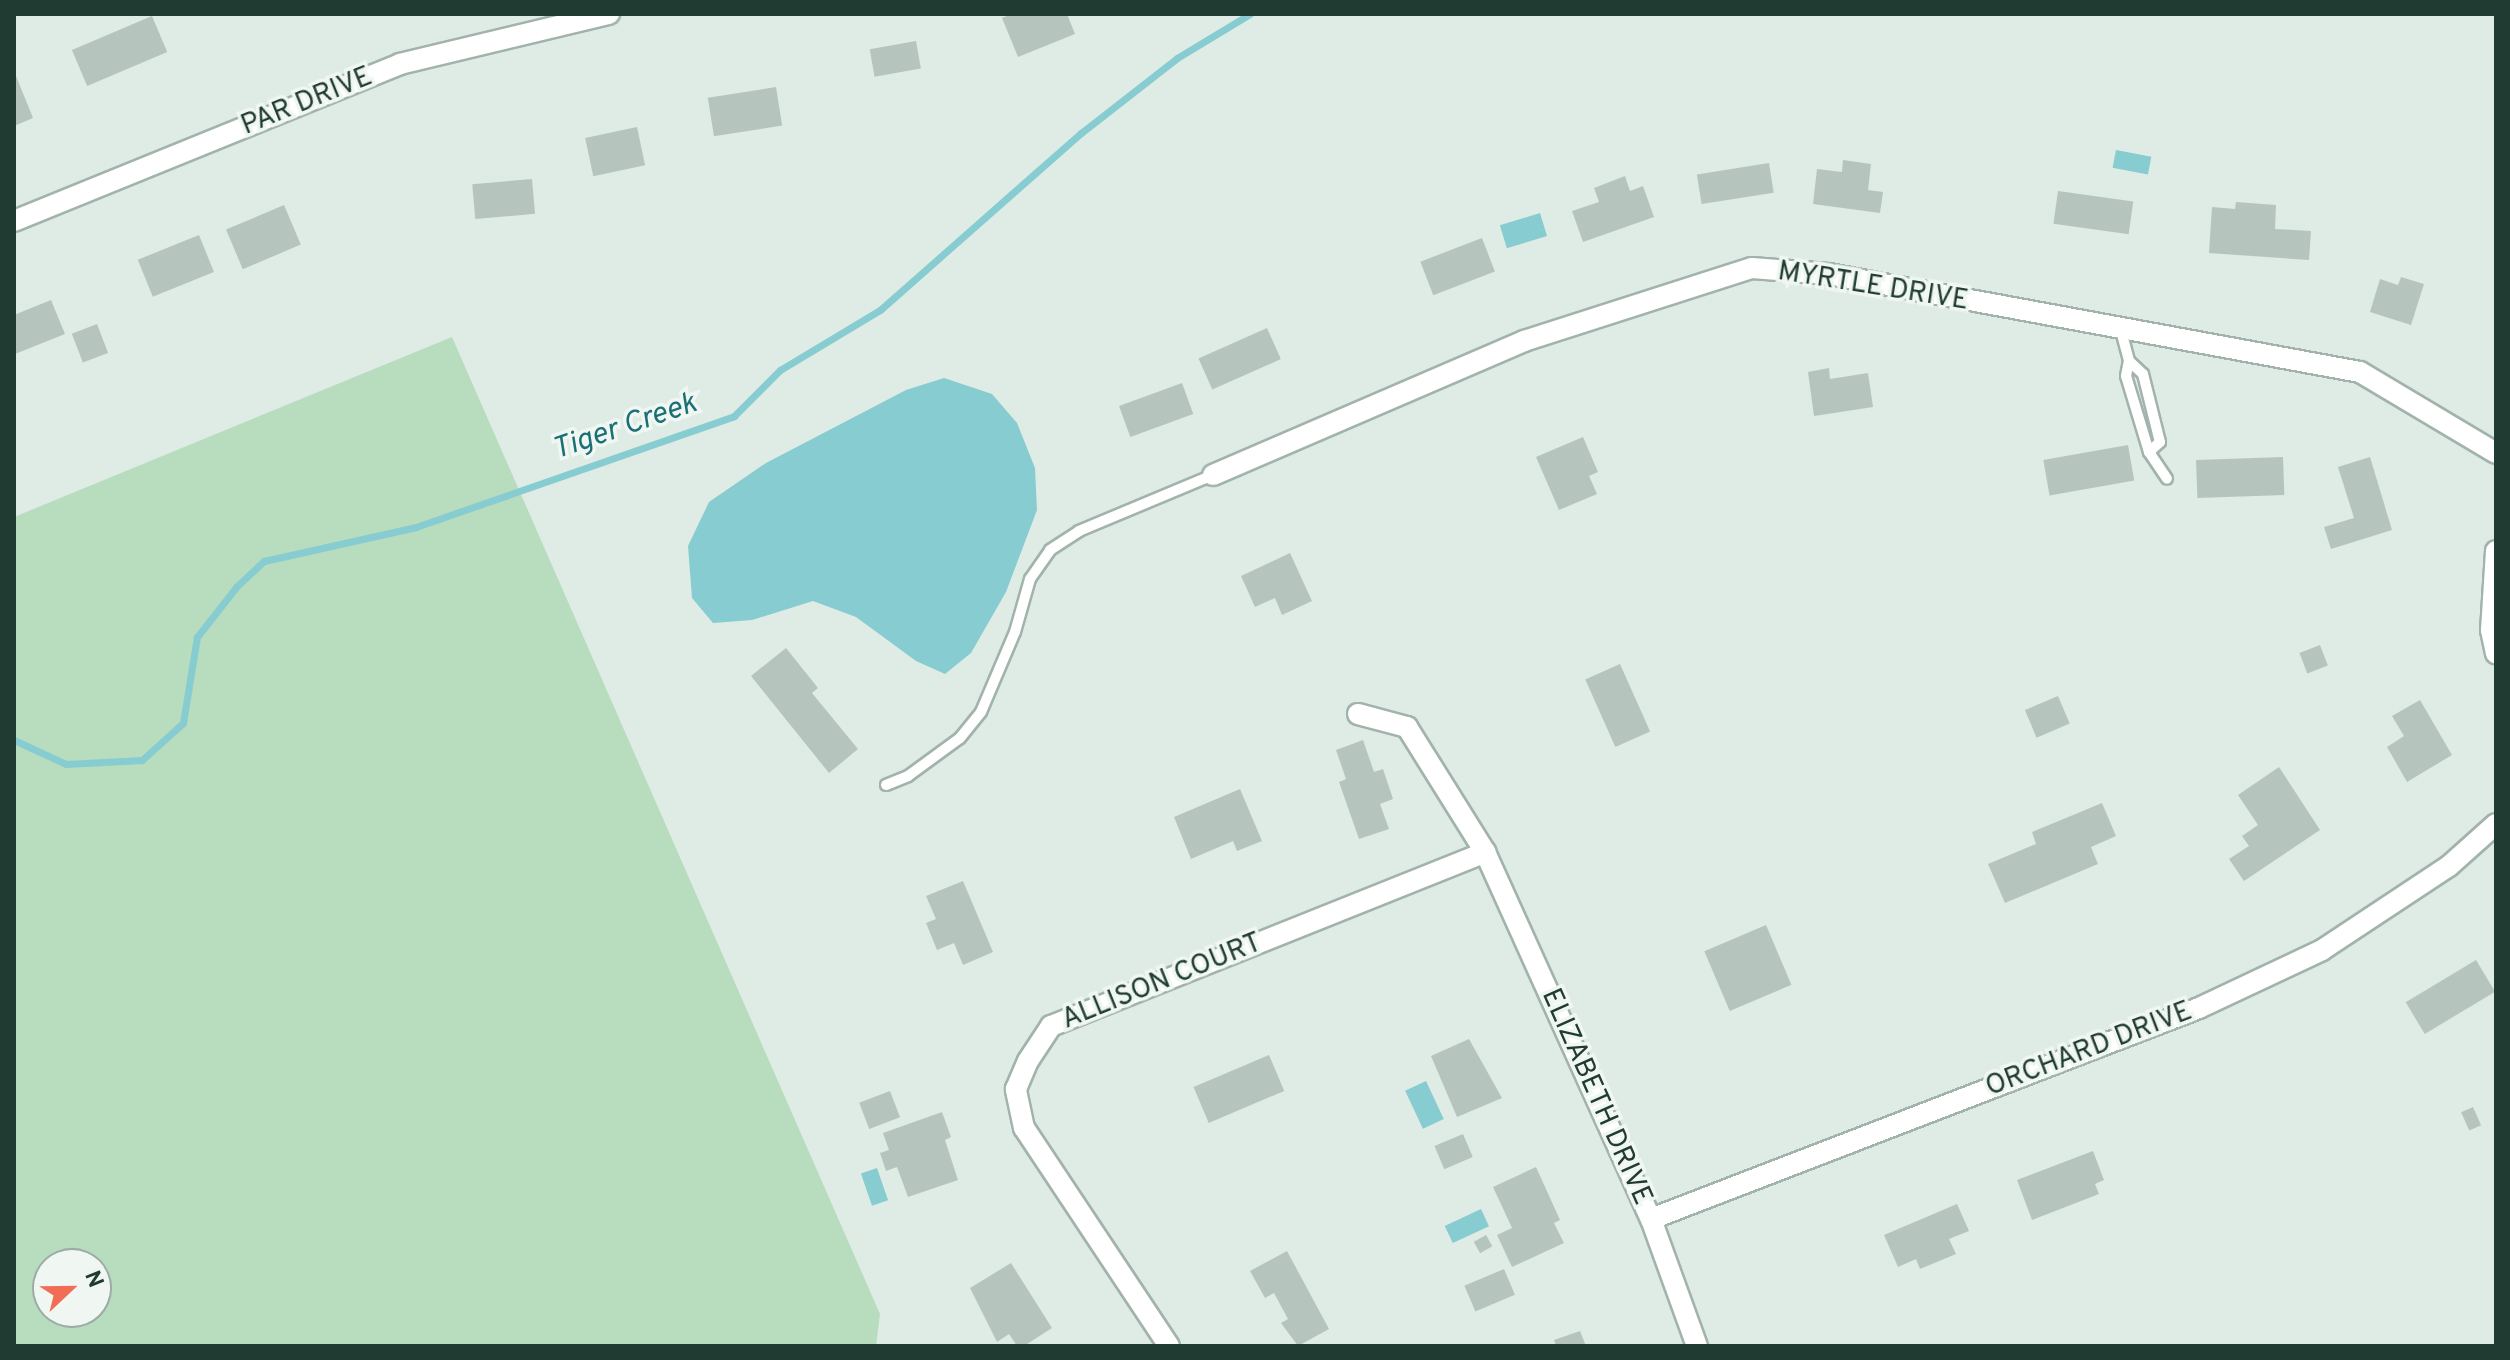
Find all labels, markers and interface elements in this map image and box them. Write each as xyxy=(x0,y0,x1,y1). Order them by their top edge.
street label: PAR DRIVE xyxy=(237,61,377,143)
street label: MYRTLE DRIVE xyxy=(1775,255,1971,319)
water label: Tiger Creek xyxy=(548,387,702,469)
street label: ALLISON COURT xyxy=(1057,927,1267,1037)
street label: ELIZABETH DRIVE xyxy=(1533,984,1659,1210)
street label: ORCHARD DRIVE xyxy=(1981,995,2197,1105)
north arrow xyxy=(32,1248,112,1328)
text: N xyxy=(77,1267,108,1292)

